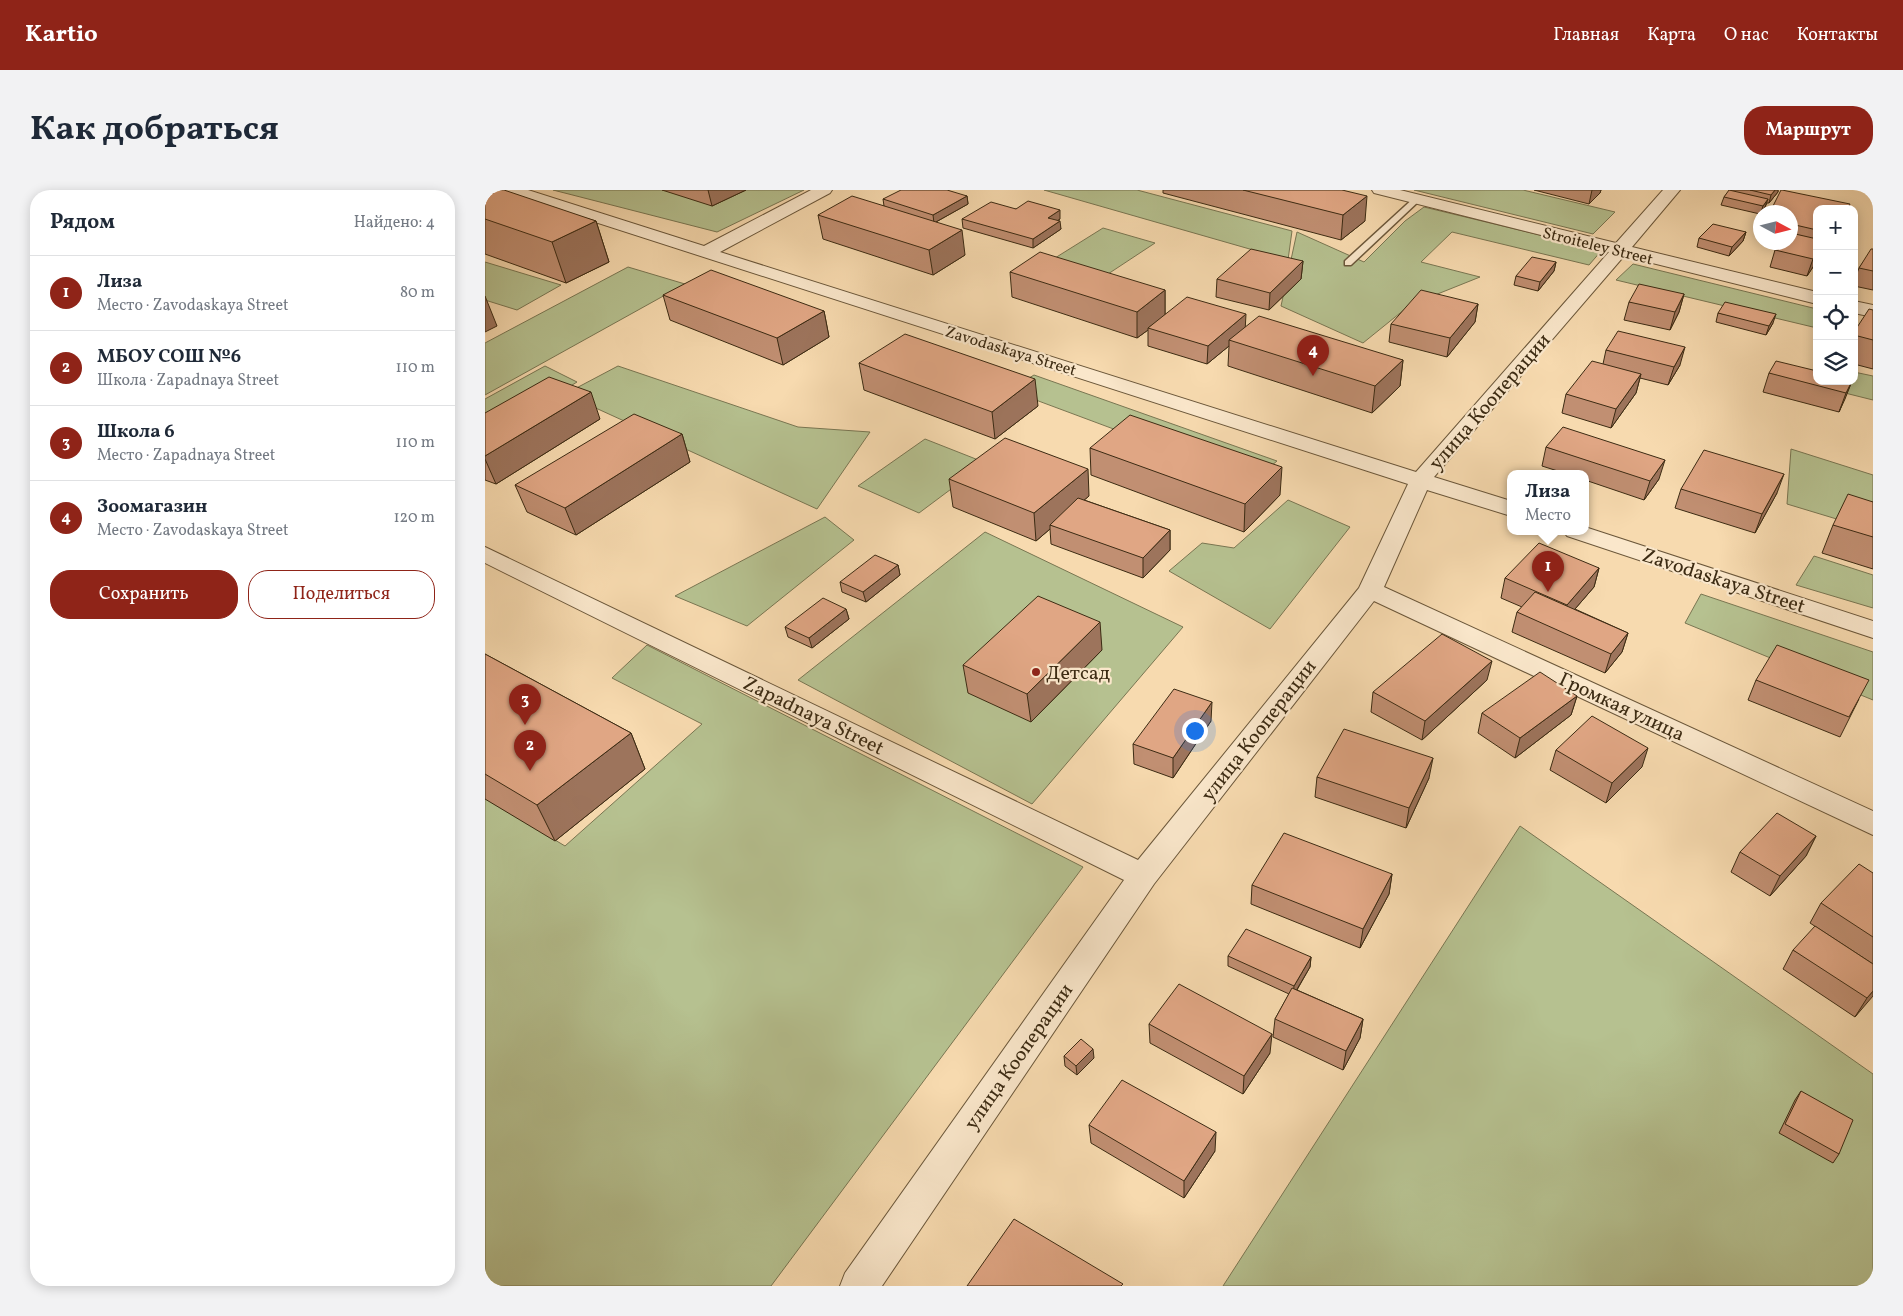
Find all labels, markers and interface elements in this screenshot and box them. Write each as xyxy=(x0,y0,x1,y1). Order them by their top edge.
text: Kartio xyxy=(25,18,98,52)
text: Главная xyxy=(1553,23,1619,48)
text: Карта xyxy=(1647,23,1696,48)
text: О нас xyxy=(1724,23,1769,48)
text: Контакты xyxy=(1797,23,1878,48)
text: Как добраться xyxy=(30,106,279,154)
button: Маршрут xyxy=(1744,106,1873,155)
north arrow xyxy=(1753,205,1798,250)
map controls xyxy=(1813,205,1858,385)
button: + xyxy=(1813,205,1858,250)
text: Рядом xyxy=(50,208,115,237)
text: Найдено: 4 xyxy=(354,212,435,234)
street label: Stroiteley Street xyxy=(1540,223,1655,271)
button: − xyxy=(1813,250,1858,295)
text: Лиза xyxy=(97,269,142,295)
text: 1 xyxy=(63,282,69,304)
text: 80 m xyxy=(400,282,435,304)
text: Место · Zavodaskaya Street xyxy=(97,295,289,317)
button: locate xyxy=(1813,295,1858,340)
street label: Zavodaskaya Street xyxy=(942,321,1079,382)
street label: улица Кооперации xyxy=(1423,328,1558,477)
pin: 4 xyxy=(1297,335,1329,376)
button: layers xyxy=(1813,340,1858,385)
text: МБОУ СОШ №6 xyxy=(97,344,241,370)
text: 2 xyxy=(62,357,70,379)
text: 110 m xyxy=(396,357,435,379)
text: Школа · Zapadnaya Street xyxy=(97,370,279,392)
text: Школа 6 xyxy=(97,419,175,445)
text: 3 xyxy=(62,432,70,454)
text: 110 m xyxy=(396,432,435,454)
text: Место · Zapadnaya Street xyxy=(97,445,275,467)
popup xyxy=(1507,470,1589,535)
text: Лиза xyxy=(1525,479,1570,505)
text: Зоомагазин xyxy=(97,494,207,520)
text: Место xyxy=(1525,505,1571,527)
text: 4 xyxy=(61,507,71,529)
text: 120 m xyxy=(393,507,435,529)
text: Место · Zavodaskaya Street xyxy=(97,520,289,542)
street label: Zavodaskaya Street xyxy=(1638,542,1809,622)
pin: 1 xyxy=(1532,551,1564,592)
button: Сохранить xyxy=(50,570,238,619)
button: Поделиться xyxy=(248,570,435,619)
street label: улица Кооперации xyxy=(1195,654,1324,808)
place label: Детсад xyxy=(1046,660,1110,688)
marker: Детсад xyxy=(1030,666,1042,678)
street label: Громкая улица xyxy=(1554,666,1689,749)
street label: Zapadnaya Street xyxy=(738,671,888,763)
pin: 3 xyxy=(509,684,541,725)
your location xyxy=(1182,718,1208,744)
pin: 2 xyxy=(514,730,546,771)
street label: улица Кооперации xyxy=(959,978,1081,1136)

